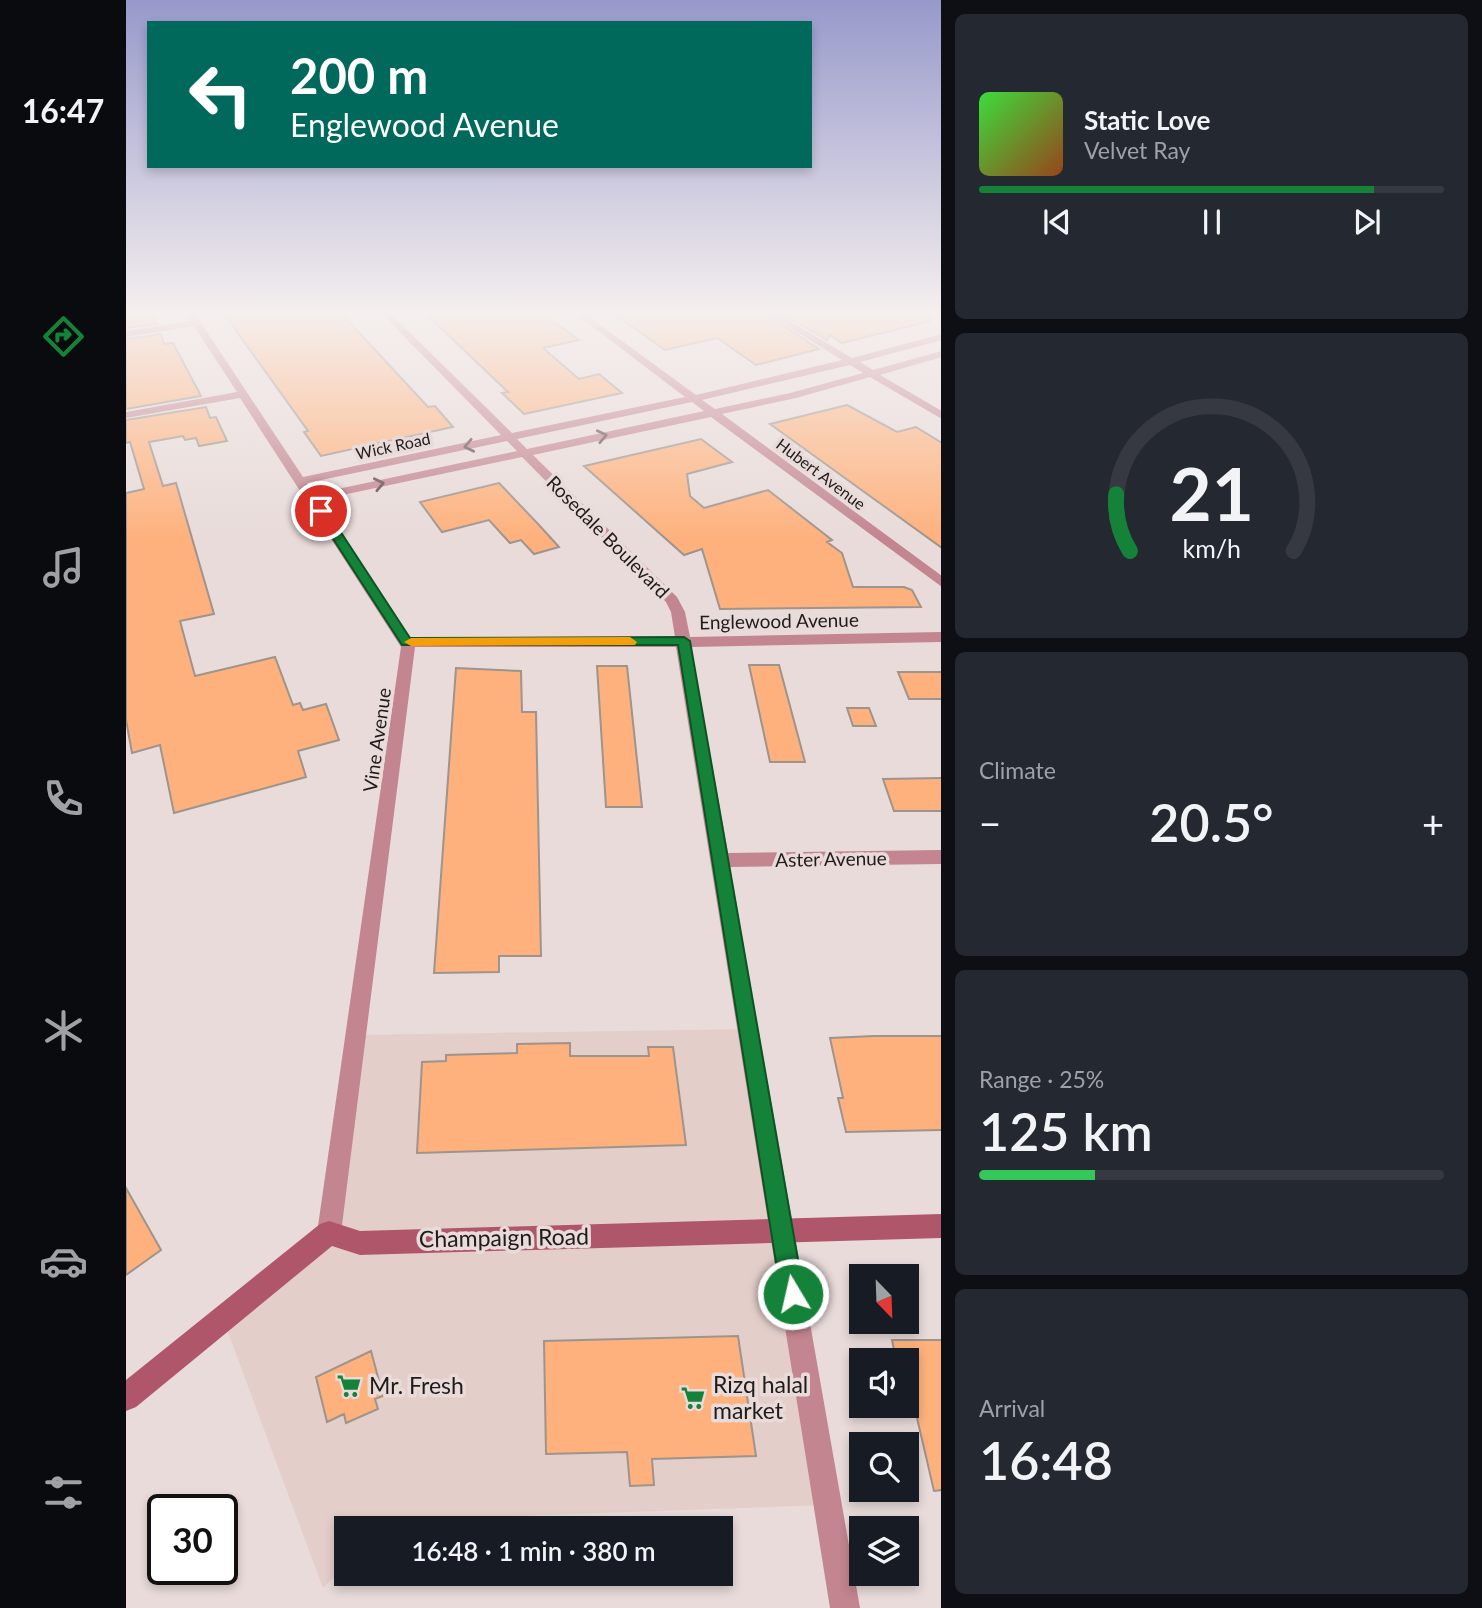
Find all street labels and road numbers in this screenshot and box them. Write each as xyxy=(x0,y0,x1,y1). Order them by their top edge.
street label: Wick Road xyxy=(354,428,432,463)
street label: Hubert Avenue xyxy=(773,434,870,513)
street label: Rosedale Boulevard xyxy=(542,471,674,603)
street label: Englewood Avenue xyxy=(699,608,859,633)
street label: Vine Avenue xyxy=(358,686,395,794)
street label: Aster Avenue xyxy=(775,846,887,871)
street label: Champaign Road xyxy=(419,1222,589,1252)

